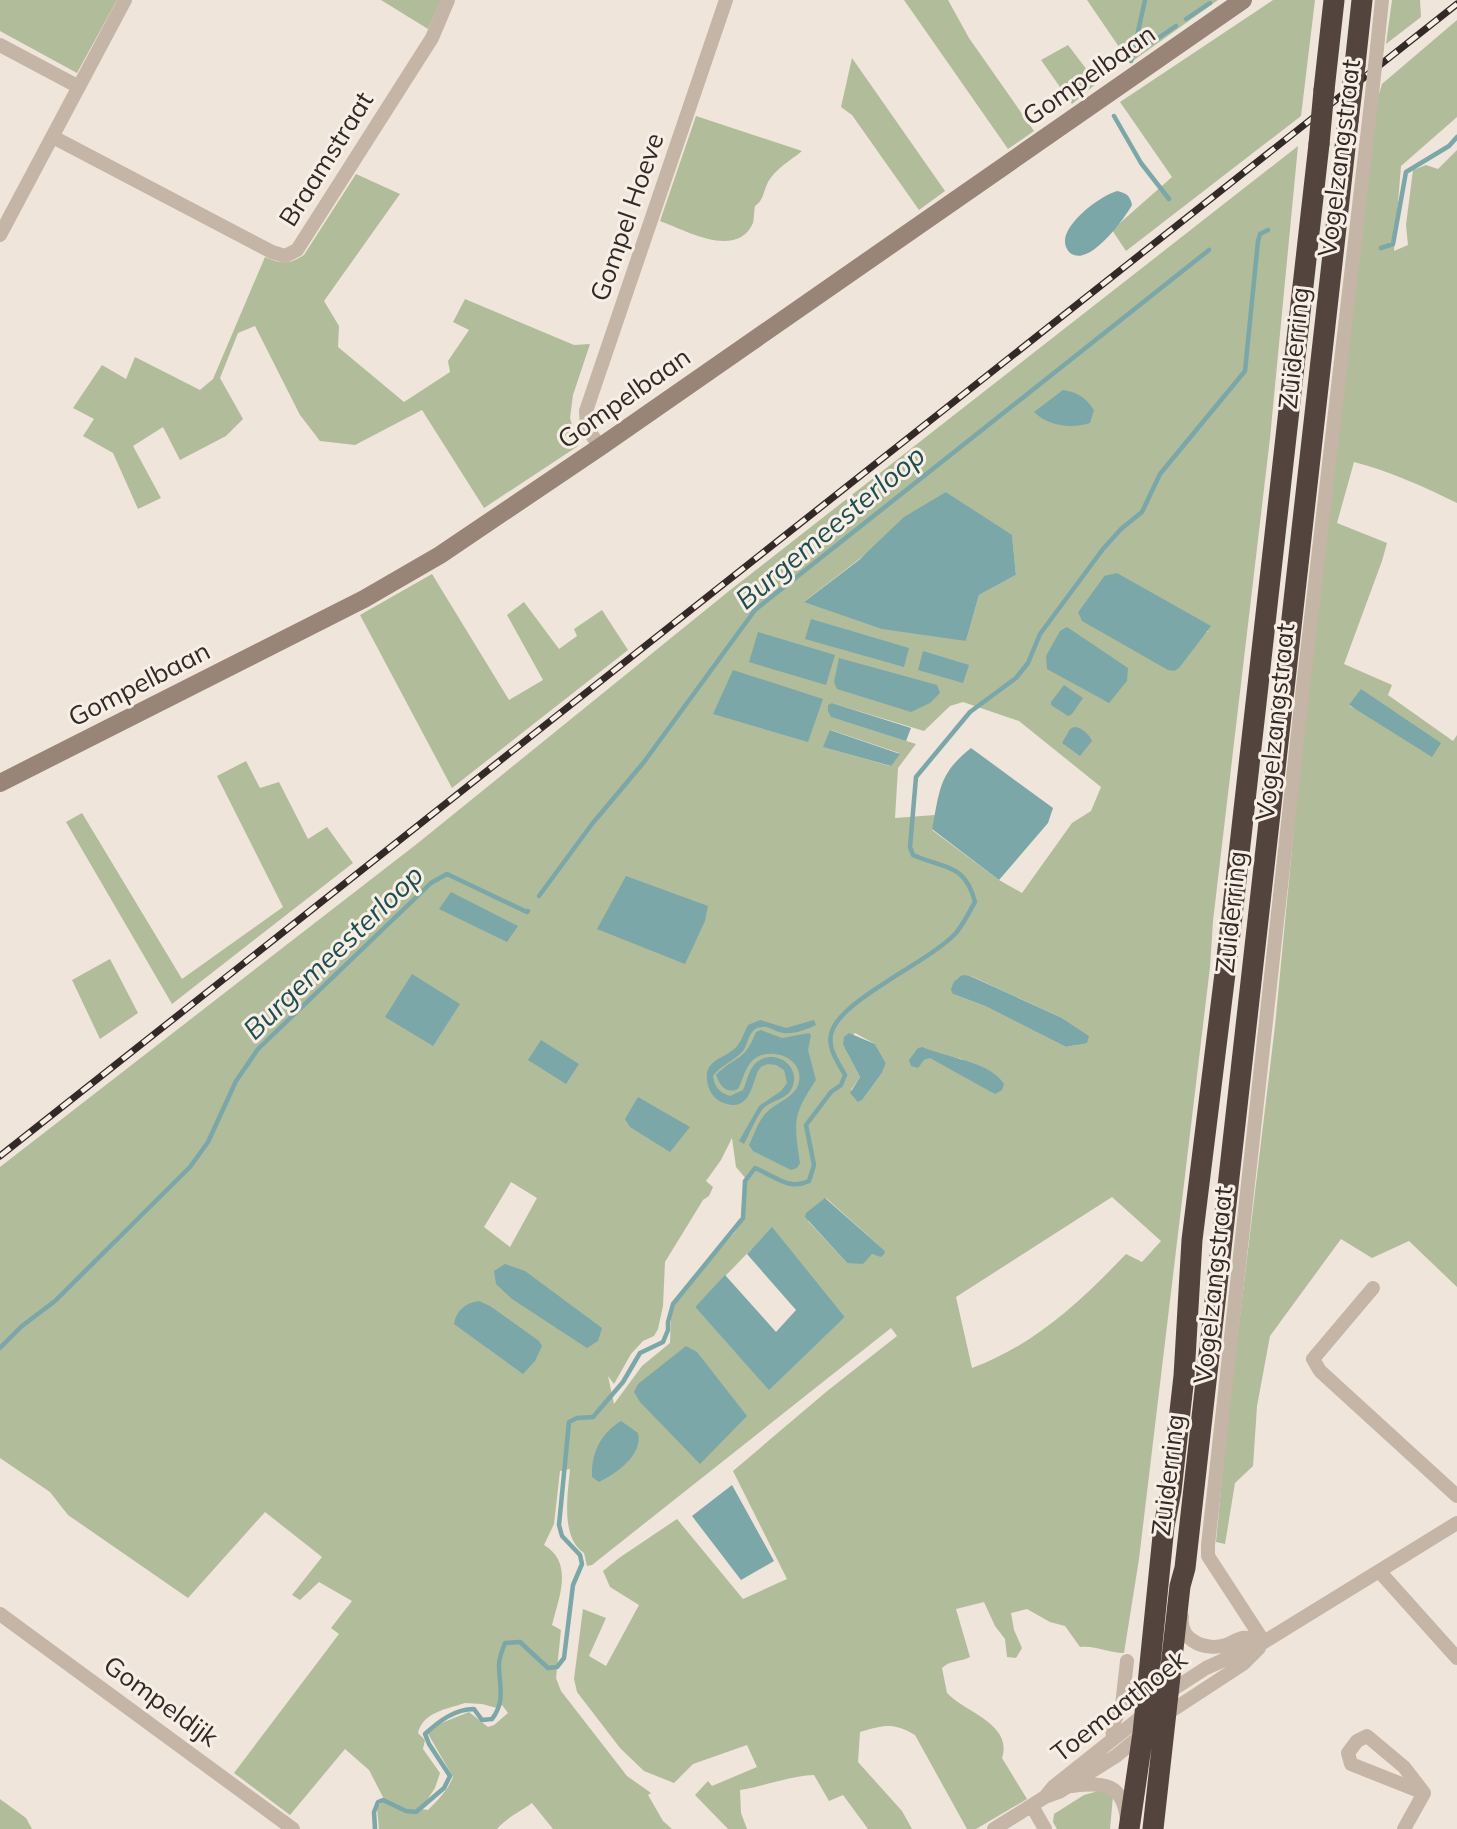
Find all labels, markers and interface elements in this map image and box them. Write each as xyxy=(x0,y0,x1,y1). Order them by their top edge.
street label: Gompelbaan xyxy=(1016,17,1162,132)
street label: Vogelzangstraat xyxy=(1310,57,1367,259)
street label: Braamstraat xyxy=(271,85,380,232)
street label: Gompel Hoeve xyxy=(582,128,671,305)
street label: Zuiderring xyxy=(1271,285,1316,410)
street label: Gompelbaan xyxy=(551,340,697,455)
water label: Burgemeesterloop xyxy=(728,437,932,616)
street label: Vogelzangstraat xyxy=(1248,621,1301,823)
street label: Gompelbaan xyxy=(62,634,215,733)
street label: Zuiderring xyxy=(1208,849,1253,974)
water label: Burgemeesterloop xyxy=(235,857,430,1046)
street label: Vogelzangstraat xyxy=(1186,1184,1239,1386)
street label: Zuiderring xyxy=(1144,1412,1191,1538)
street label: Toemaathoek xyxy=(1044,1642,1194,1769)
street label: Gompeldijk xyxy=(97,1648,226,1754)

